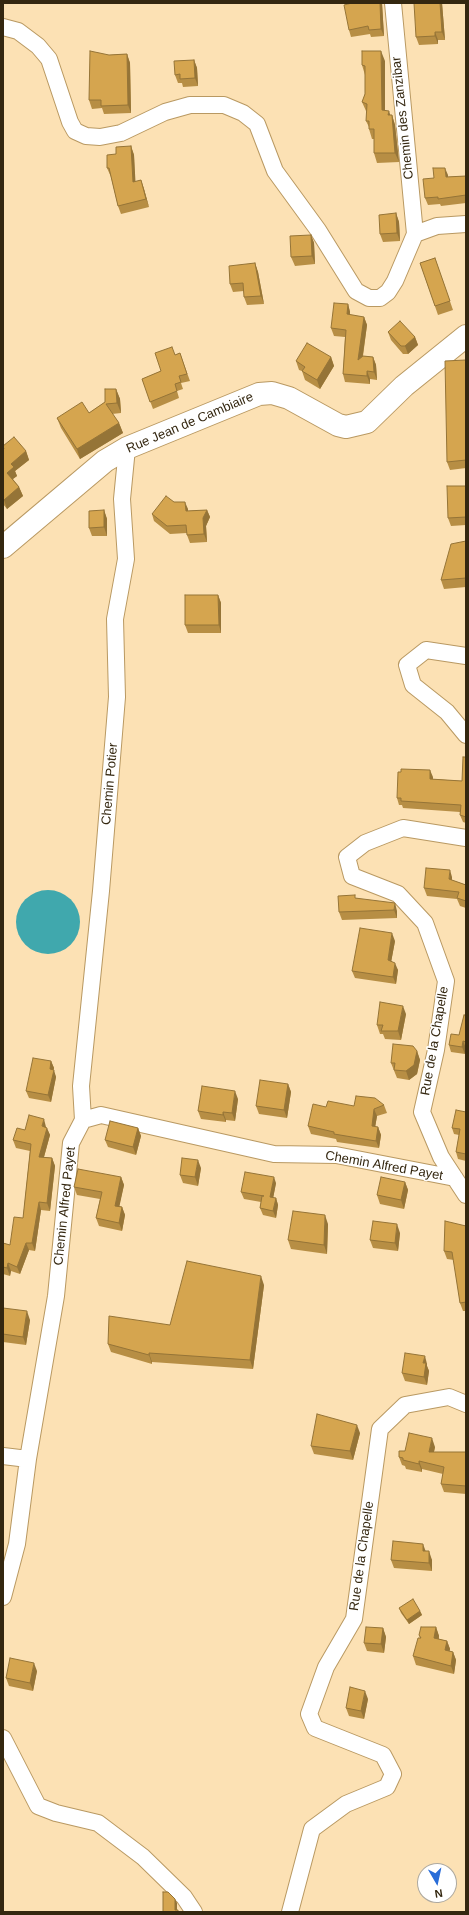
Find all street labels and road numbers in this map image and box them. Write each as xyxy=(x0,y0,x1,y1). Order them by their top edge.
street label: Chemin des Zanzibar xyxy=(389,56,417,180)
street label: Rue Jean de Cambiaire xyxy=(124,389,256,457)
street label: Chemin Potier xyxy=(99,742,121,826)
street label: Rue de la Chapelle xyxy=(418,985,452,1097)
street label: Chemin Alfred Payet xyxy=(51,1146,79,1266)
street label: Chemin Alfred Payet xyxy=(324,1148,444,1184)
street label: Rue de la Chapelle xyxy=(347,1500,377,1612)

